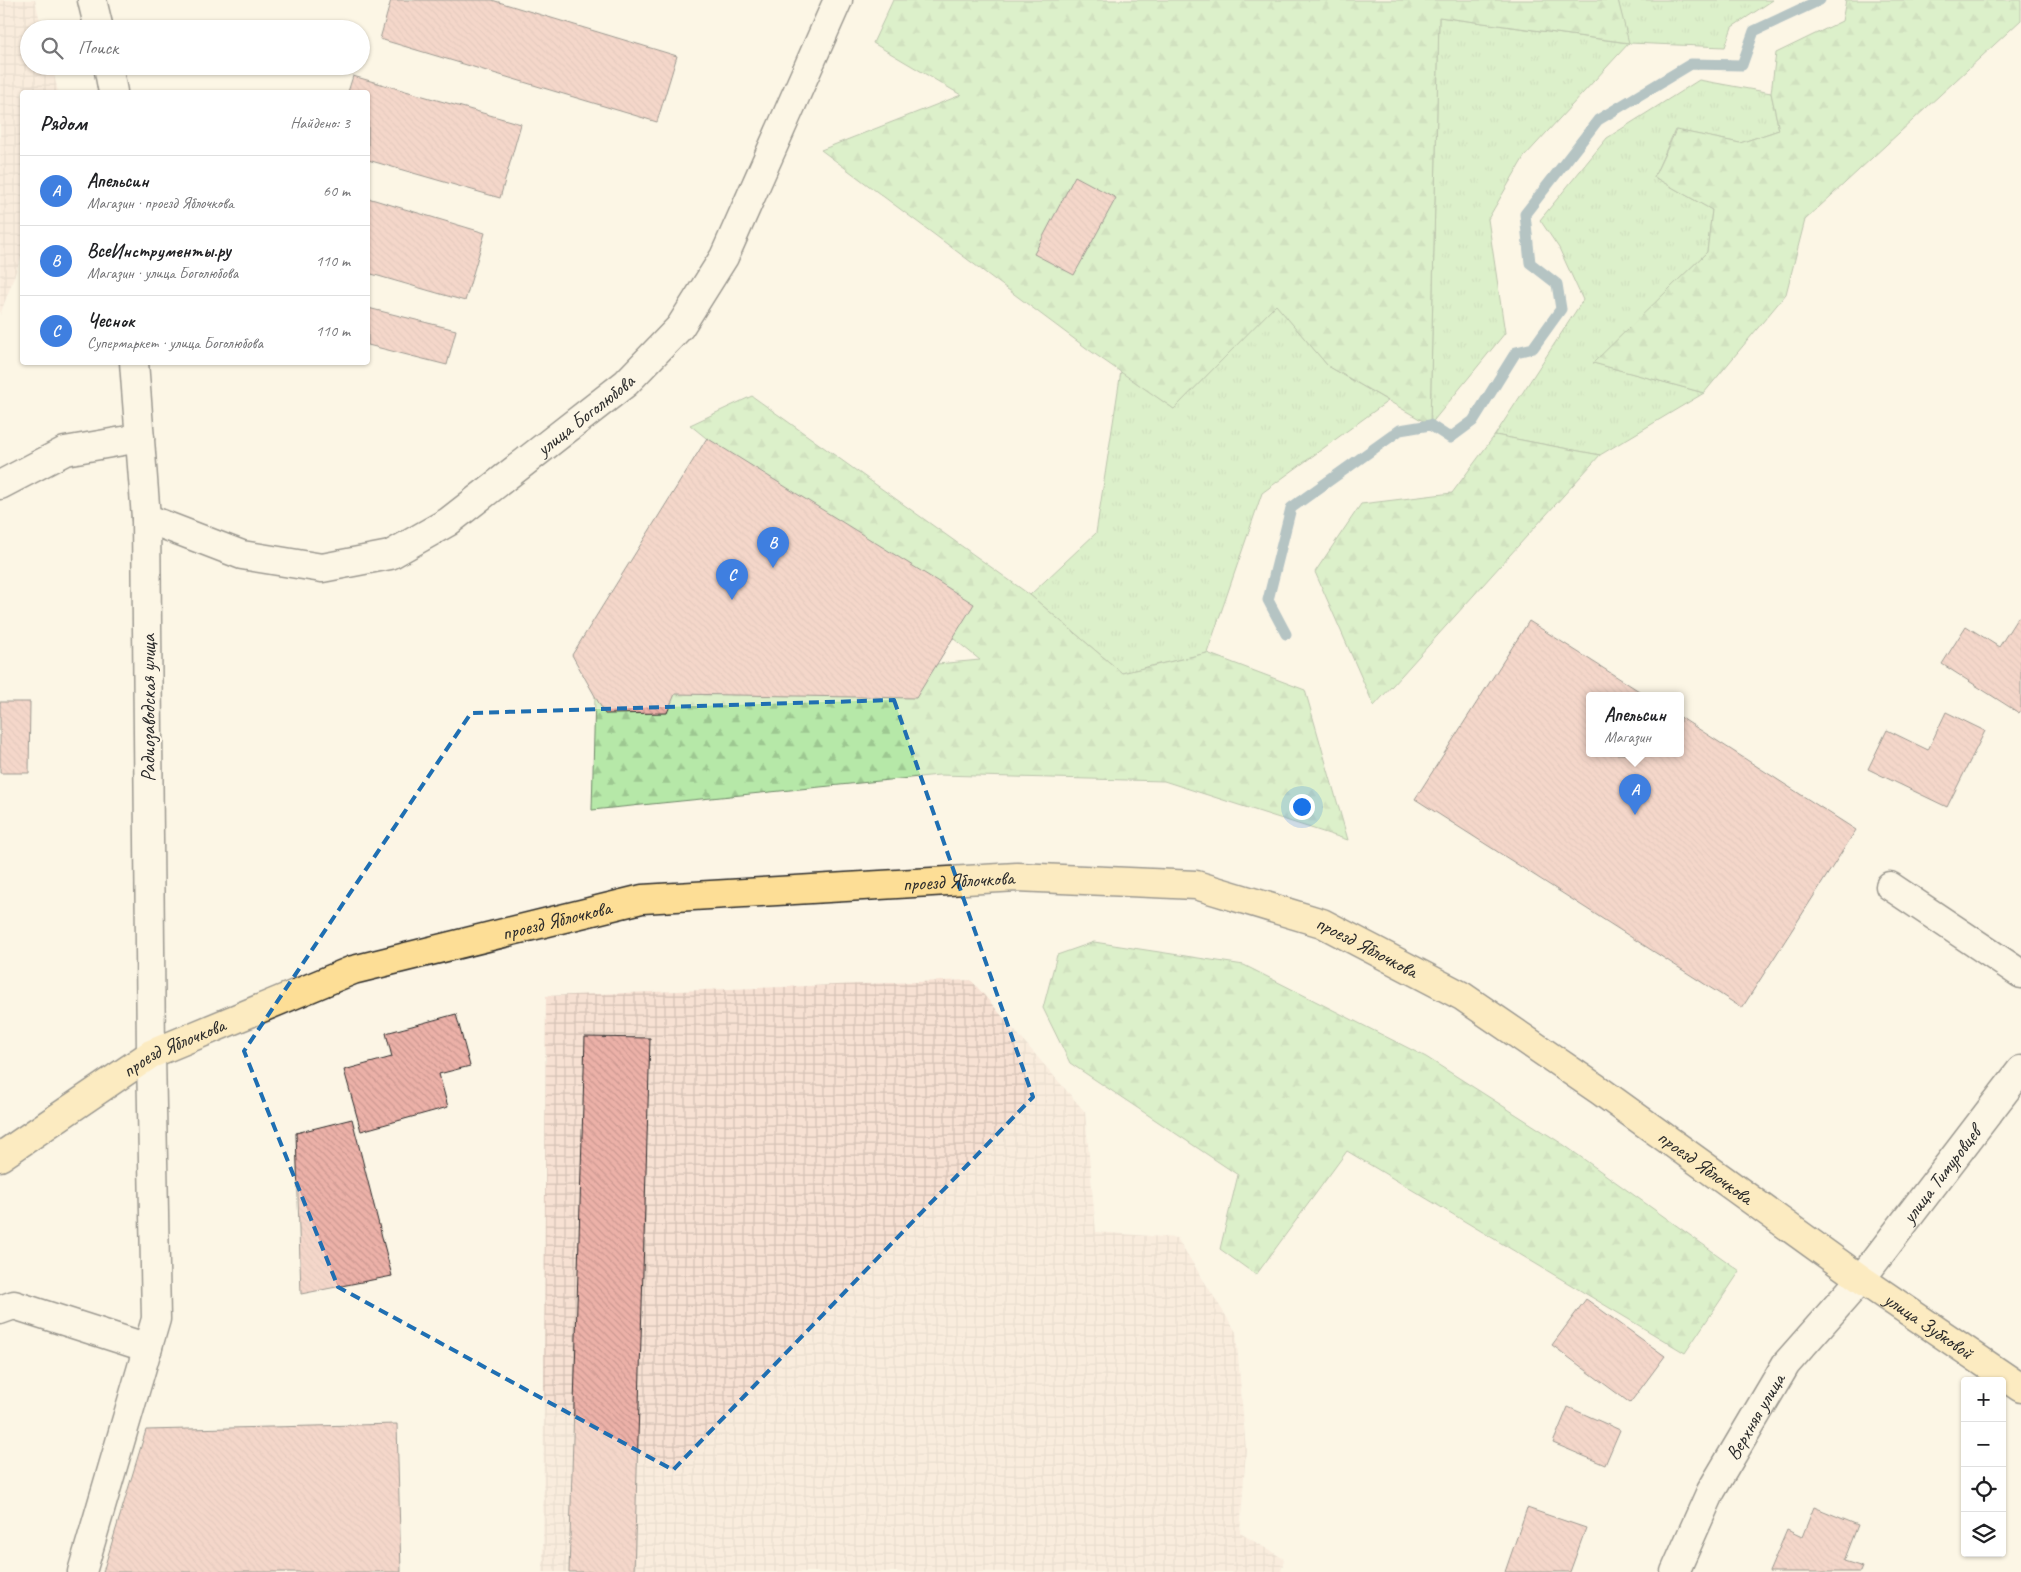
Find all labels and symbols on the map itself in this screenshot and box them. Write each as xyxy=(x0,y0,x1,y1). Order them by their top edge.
street label: улица Боголюбова xyxy=(531,368,642,462)
pin: B xyxy=(757,527,789,568)
pin: C xyxy=(716,559,748,600)
street label: Радиозаводская улица xyxy=(136,633,161,782)
pin: A xyxy=(1619,774,1651,815)
your location xyxy=(1289,794,1315,820)
street label: проезд Яблочкова xyxy=(902,865,1017,897)
street label: проезд Яблочкова xyxy=(499,895,615,946)
street label: проезд Яблочкова xyxy=(1313,910,1423,984)
street label: проезд Яблочкова xyxy=(117,1012,231,1083)
street label: улица Тимуровцев xyxy=(1896,1117,1989,1229)
street label: проезд Яблочкова xyxy=(1653,1124,1759,1211)
street label: улица Зубковой xyxy=(1879,1286,1980,1366)
street label: Верхняя улица xyxy=(1720,1368,1791,1465)

